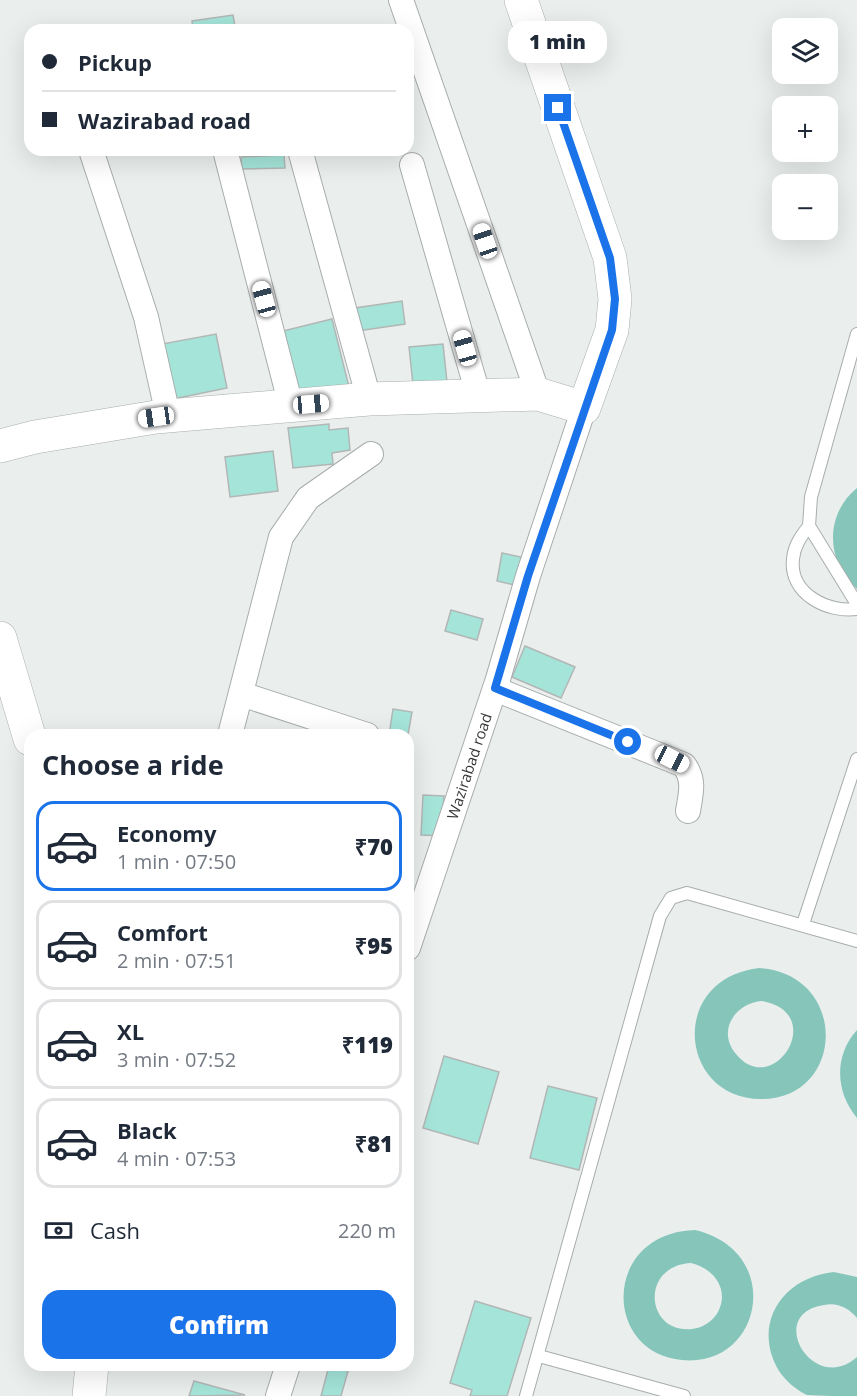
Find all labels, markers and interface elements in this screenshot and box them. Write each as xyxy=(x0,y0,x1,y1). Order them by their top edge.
map controls xyxy=(772,18,838,240)
button: layers xyxy=(772,18,838,84)
callout: 1 min xyxy=(508,21,608,63)
text: 1 min xyxy=(529,28,586,55)
text: Pickup xyxy=(78,47,152,77)
route end xyxy=(544,94,571,121)
button: + xyxy=(772,96,838,162)
text: Wazirabad road xyxy=(78,105,251,135)
button: − xyxy=(772,174,838,240)
car xyxy=(471,221,499,261)
car xyxy=(251,279,277,319)
car xyxy=(451,328,479,368)
car xyxy=(292,393,330,415)
car xyxy=(137,406,175,428)
street label: Wazirabad road xyxy=(442,710,496,822)
route start xyxy=(614,728,641,755)
car xyxy=(652,743,692,775)
text: Choose a ride xyxy=(42,746,224,783)
text: Economy xyxy=(117,818,216,848)
icon: car xyxy=(45,819,99,873)
text: ₹70 xyxy=(355,831,393,861)
text: 1 min · 07:50 xyxy=(117,848,236,875)
text: Comfort xyxy=(117,917,208,947)
icon: car xyxy=(45,918,99,972)
text: ₹95 xyxy=(355,930,393,960)
text: 2 min · 07:51 xyxy=(117,947,236,974)
text: XL xyxy=(117,1016,144,1046)
icon: car xyxy=(45,1017,99,1071)
text: ₹119 xyxy=(342,1029,393,1059)
text: 3 min · 07:52 xyxy=(117,1046,236,1073)
text: Black xyxy=(117,1115,177,1145)
icon: car xyxy=(45,1116,99,1170)
text: ₹81 xyxy=(355,1128,393,1158)
text: 4 min · 07:53 xyxy=(117,1145,236,1172)
icon: cash xyxy=(42,1214,75,1247)
text: Cash xyxy=(90,1215,140,1245)
text: 220 m xyxy=(338,1217,396,1244)
button: Confirm xyxy=(42,1290,396,1359)

